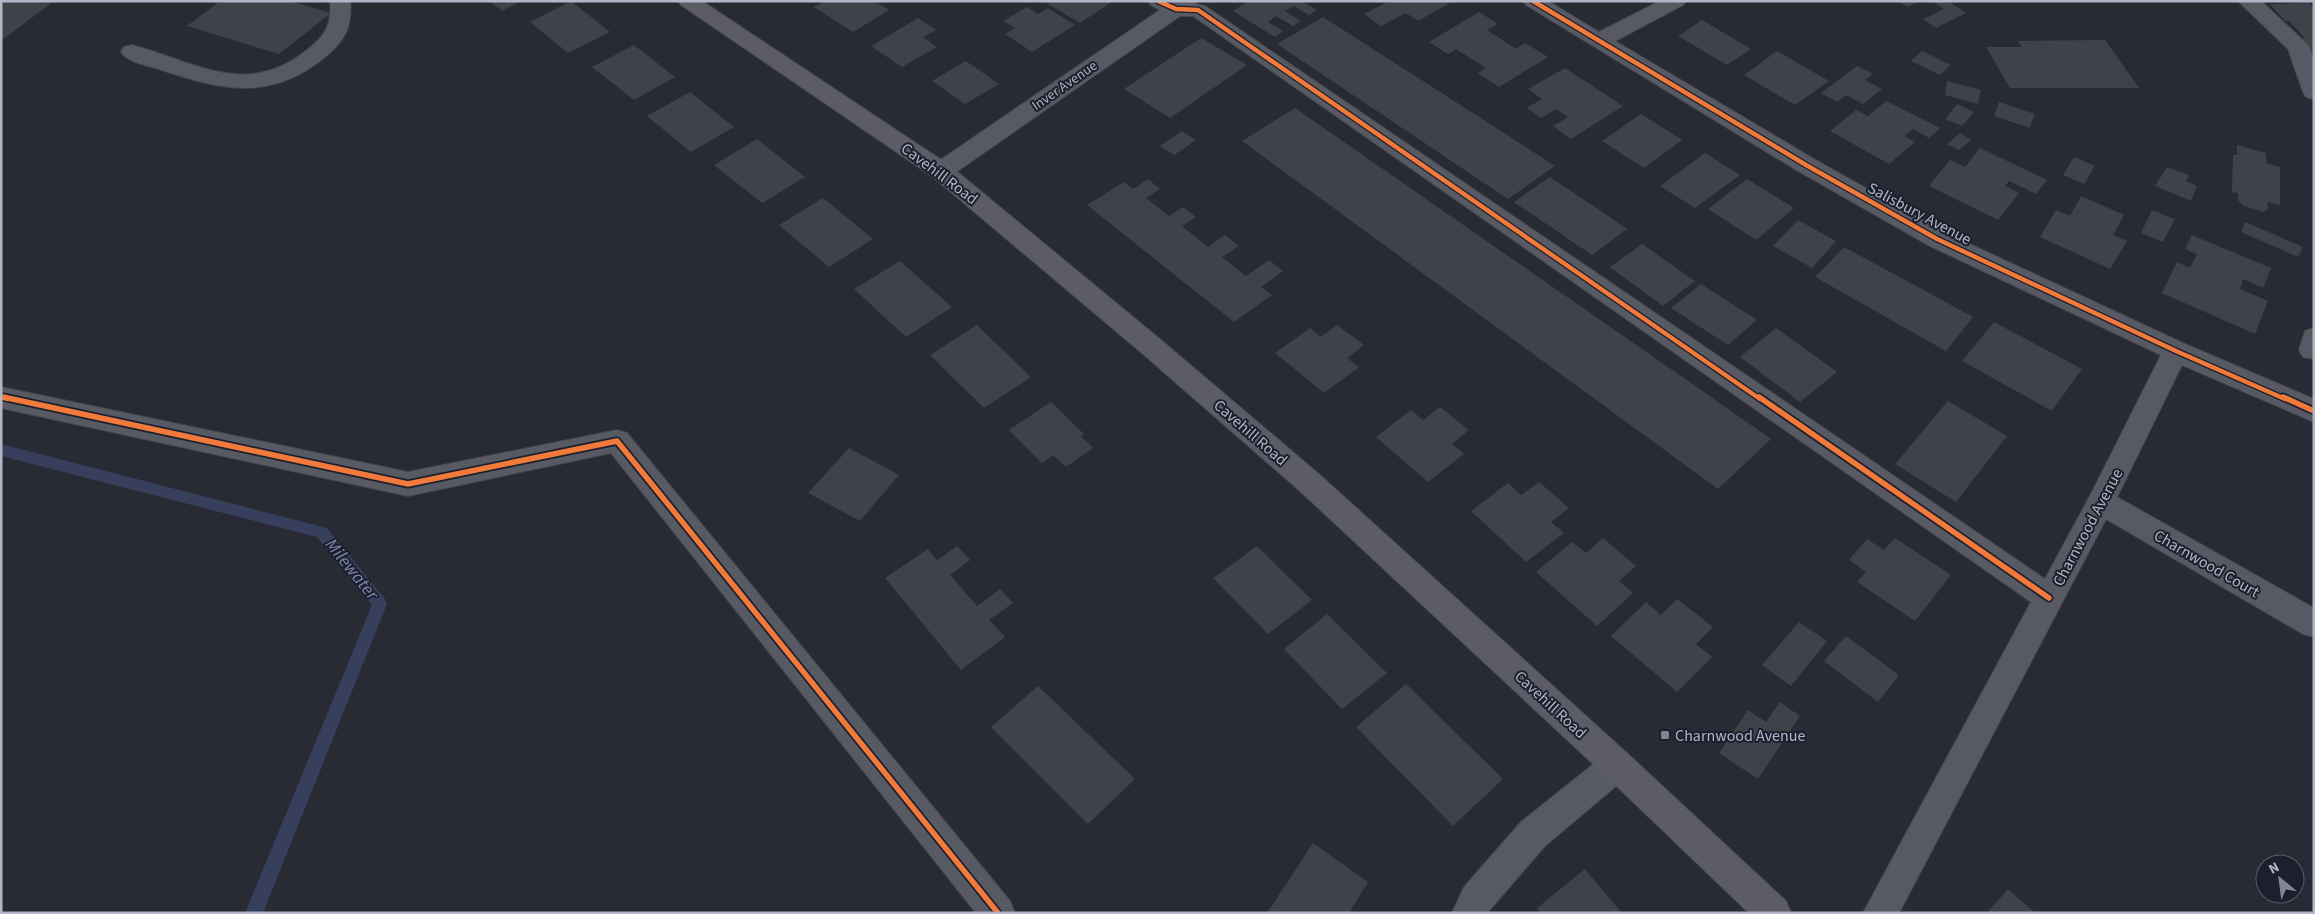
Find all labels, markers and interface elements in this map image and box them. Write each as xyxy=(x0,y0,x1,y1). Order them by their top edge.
street label: Inver Avenue xyxy=(1028,56,1101,116)
street label: Cavehill Road xyxy=(896,138,982,210)
street label: Salisbury Avenue xyxy=(1864,177,1975,251)
street label: Cavehill Road xyxy=(1209,395,1292,471)
street label: Charnwood Avenue xyxy=(2048,465,2128,590)
street label: Charnwood Court xyxy=(2150,525,2264,603)
water label: Milewater xyxy=(319,533,385,606)
street label: Cavehill Road xyxy=(1510,666,1591,744)
place label: Charnwood Avenue xyxy=(1675,725,1805,747)
marker: Charnwood Avenue xyxy=(1659,729,1671,741)
north arrow xyxy=(2255,854,2305,904)
text: N xyxy=(2265,858,2283,880)

